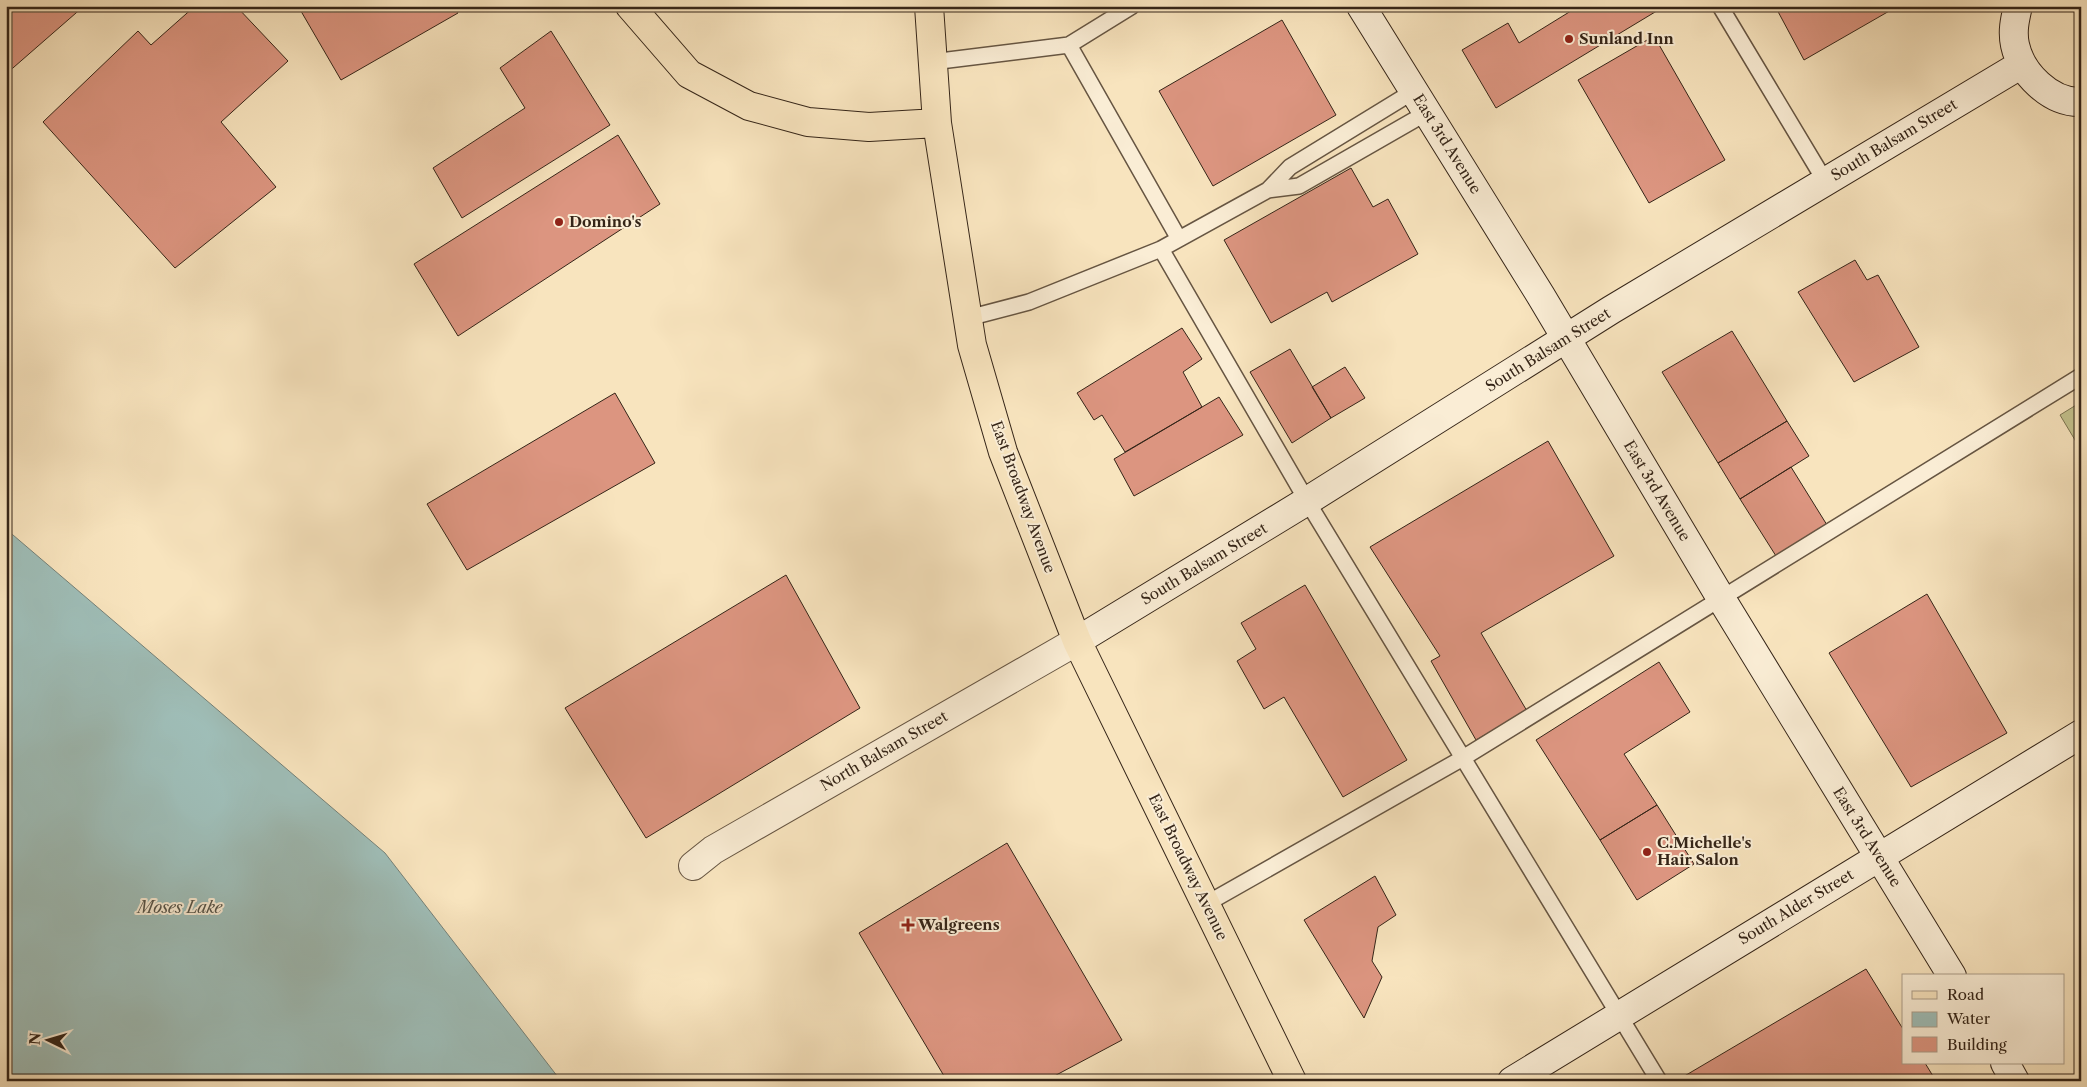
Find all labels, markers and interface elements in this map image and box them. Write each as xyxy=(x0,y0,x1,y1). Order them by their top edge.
place label: Sunland Inn xyxy=(1579,29,1674,48)
marker: Sunland Inn xyxy=(1563,33,1575,45)
street label: East 3rd Avenue xyxy=(1409,90,1486,197)
street label: South Balsam Street xyxy=(1827,94,1961,185)
place label: Domino's xyxy=(569,212,642,231)
marker: Domino's xyxy=(553,216,565,228)
street label: South Balsam Street xyxy=(1482,303,1614,396)
street label: East Broadway Avenue xyxy=(987,418,1060,576)
street label: East 3rd Avenue xyxy=(1620,437,1695,545)
street label: South Balsam Street xyxy=(1137,518,1271,609)
street label: North Balsam Street xyxy=(817,706,951,795)
street label: East 3rd Avenue xyxy=(1829,783,1906,890)
street label: East Broadway Avenue xyxy=(1145,790,1232,943)
place label: C.Michelle's Hair Salon xyxy=(1657,833,1752,869)
marker: C.Michelle's Hair Salon xyxy=(1641,846,1653,858)
street label: South Alder Street xyxy=(1735,864,1857,948)
water label: Moses Lake xyxy=(136,897,224,917)
place label: Walgreens xyxy=(917,915,1000,934)
marker: Walgreens xyxy=(902,919,914,931)
legend xyxy=(1902,974,2064,1064)
text: Road xyxy=(1947,985,1984,1004)
text: Water xyxy=(1946,1009,1991,1028)
north arrow xyxy=(22,1014,72,1064)
text: N xyxy=(26,1032,45,1046)
text: Building xyxy=(1947,1035,2007,1054)

